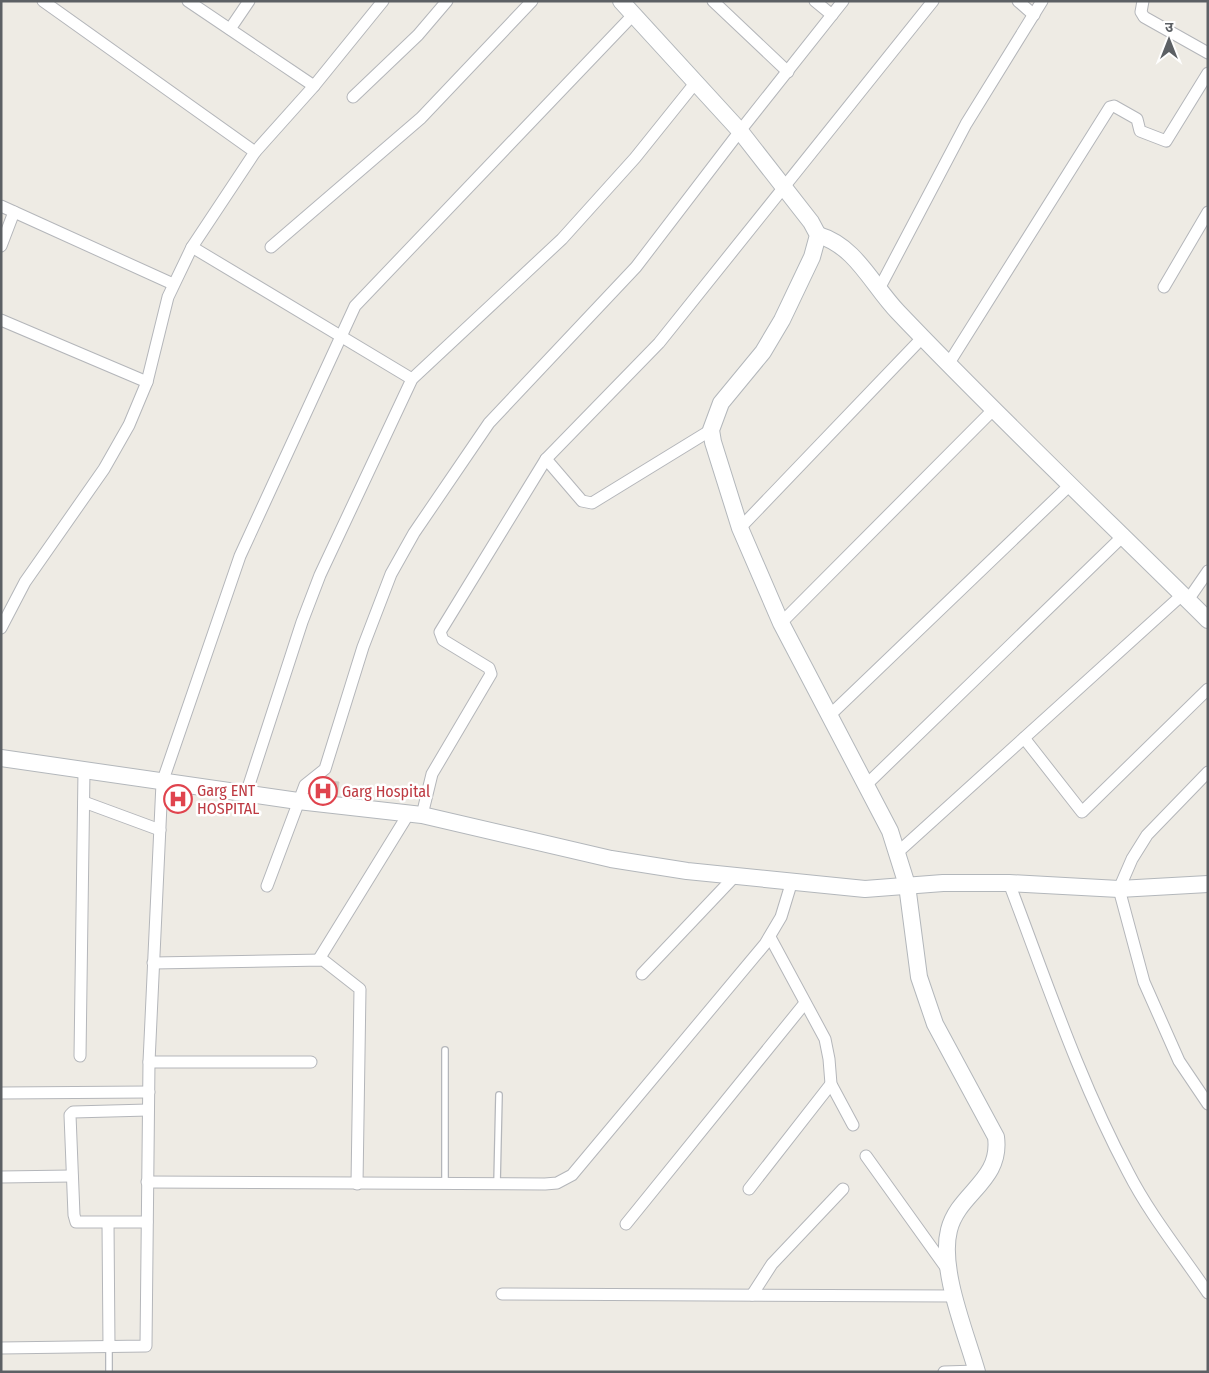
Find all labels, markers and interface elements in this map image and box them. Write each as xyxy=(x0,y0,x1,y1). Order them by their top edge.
north arrow xyxy=(1144,15,1194,65)
text: उ xyxy=(1165,19,1174,36)
hospital icon: Garg Hospital xyxy=(308,776,338,806)
place label: Garg ENT HOSPITAL xyxy=(197,781,259,818)
place label: Garg Hospital xyxy=(342,782,430,801)
hospital icon: Garg ENT HOSPITAL xyxy=(163,784,193,814)

